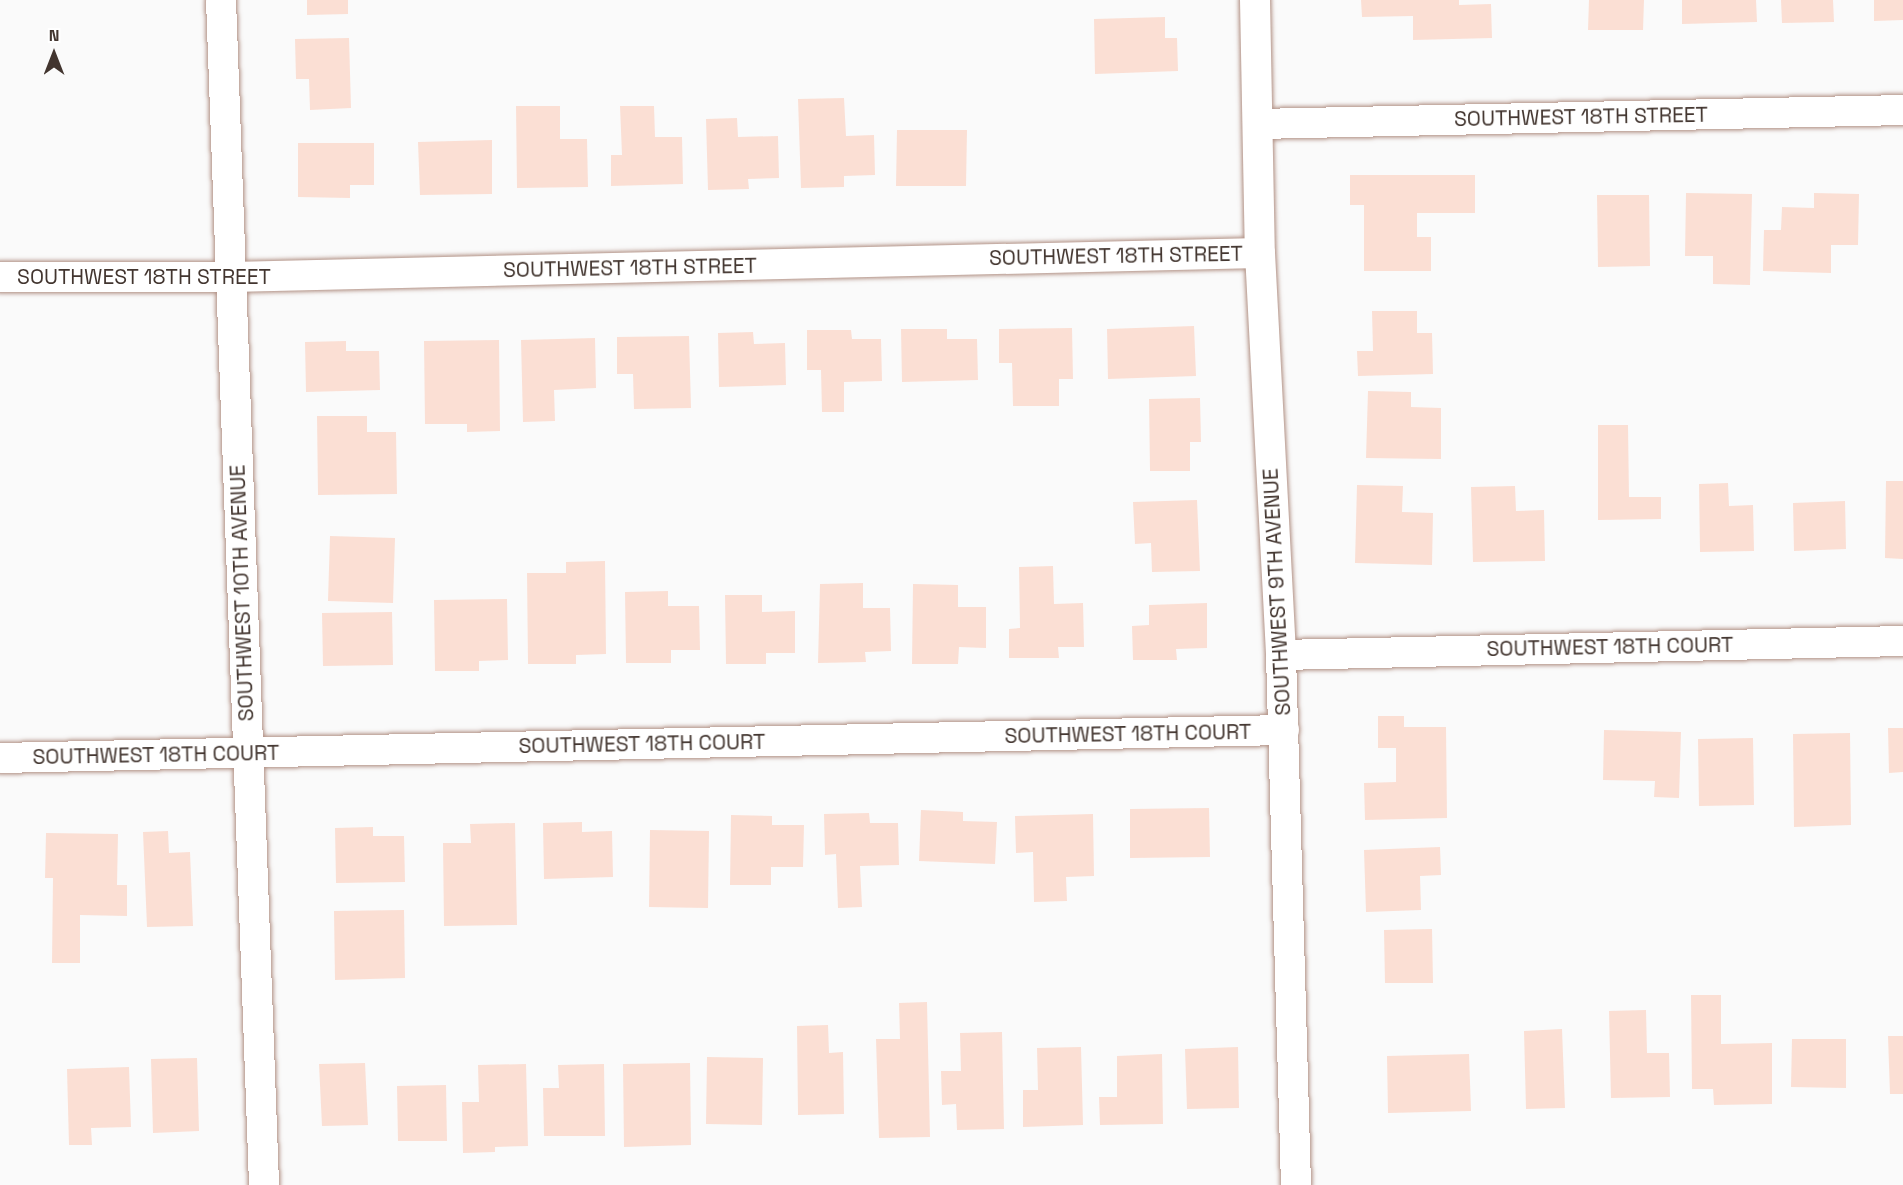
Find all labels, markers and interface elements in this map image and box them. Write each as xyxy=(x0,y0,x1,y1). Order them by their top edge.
north arrow xyxy=(24,24,84,84)
text: N xyxy=(49,25,59,46)
street label: SOUTHWEST 18TH STREET xyxy=(1454,102,1708,132)
street label: SOUTHWEST 18TH STREET xyxy=(989,241,1243,271)
street label: SOUTHWEST 18TH STREET xyxy=(503,253,757,283)
street label: SOUTHWEST 18TH STREET xyxy=(17,264,271,290)
street label: SOUTHWEST 10TH AVENUE xyxy=(225,464,259,722)
street label: SOUTHWEST 9TH AVENUE xyxy=(1258,467,1296,717)
street label: SOUTHWEST 18TH COURT xyxy=(1486,632,1734,662)
street label: SOUTHWEST 18TH COURT xyxy=(1004,719,1252,749)
street label: SOUTHWEST 18TH COURT xyxy=(518,729,766,759)
street label: SOUTHWEST 18TH COURT xyxy=(32,740,280,770)

